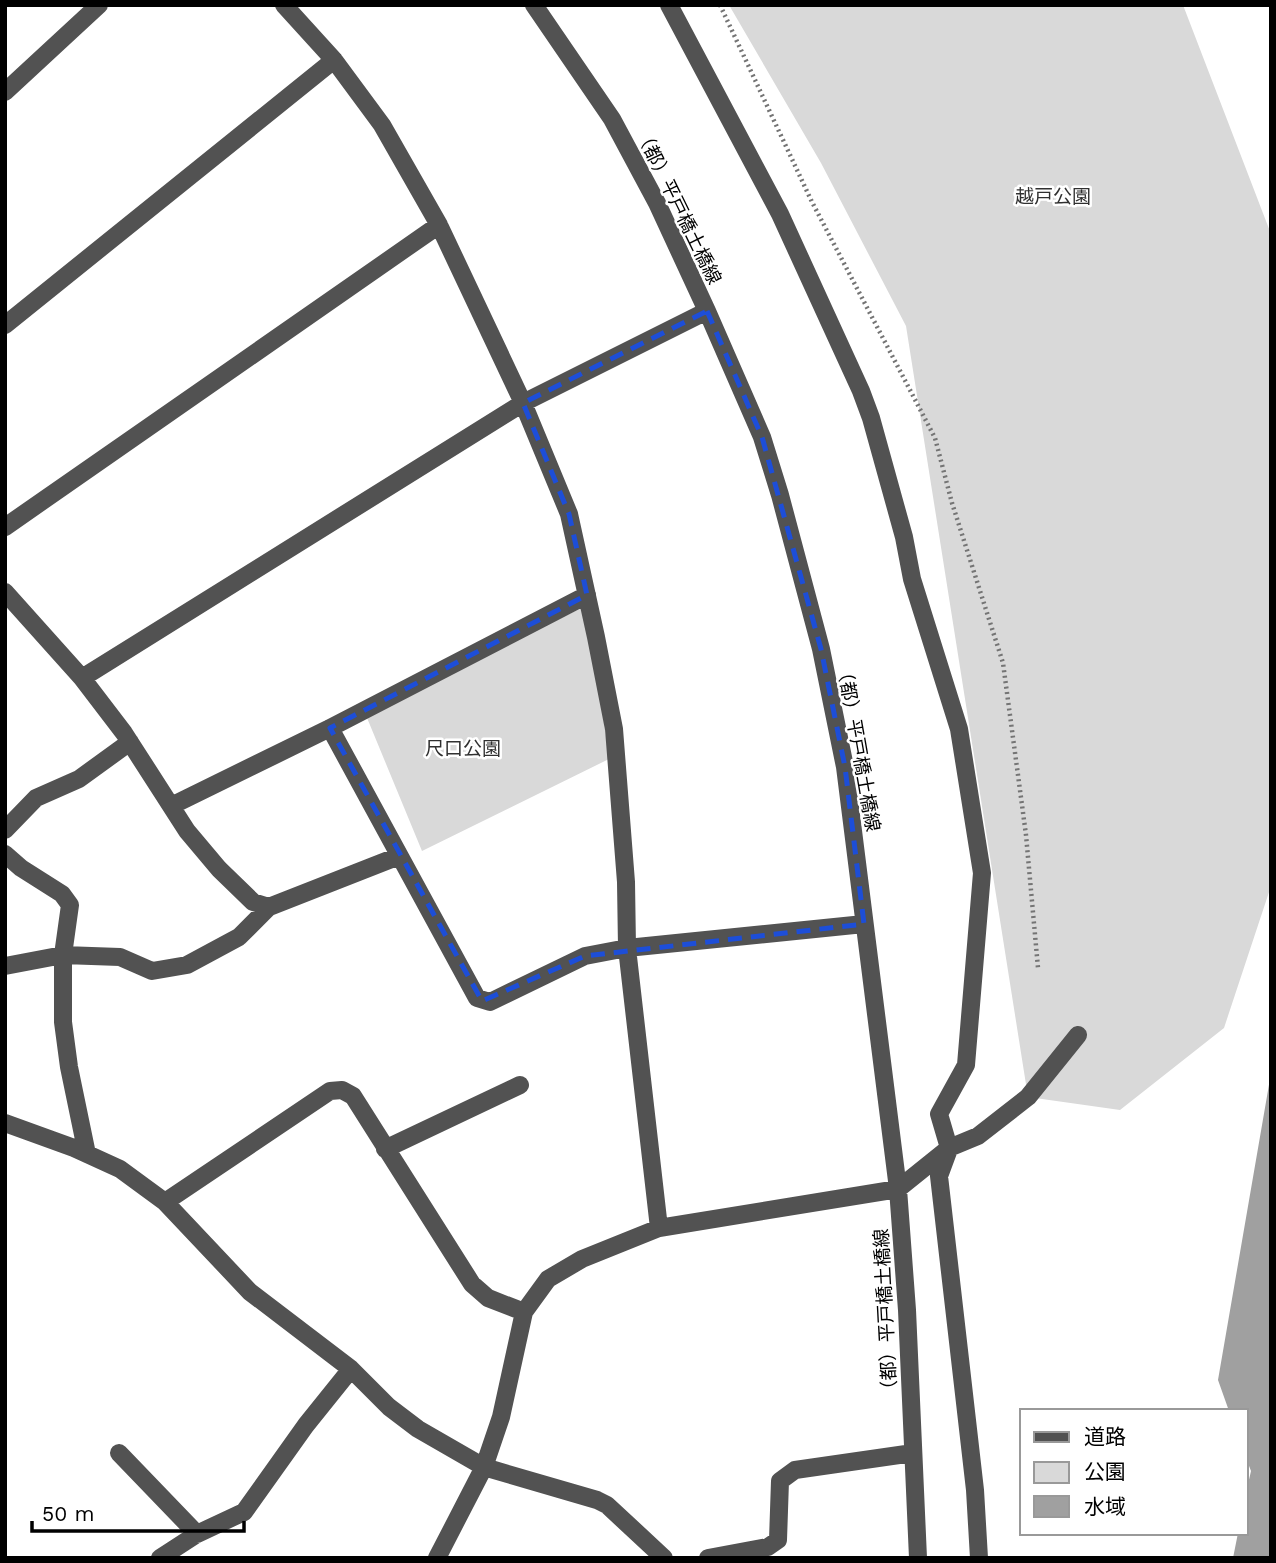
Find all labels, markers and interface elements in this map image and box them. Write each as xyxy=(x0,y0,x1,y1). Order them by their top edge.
street label: （都）平戸橋土橋線 xyxy=(631,124,726,288)
park label: 越戸公園 xyxy=(1015,185,1091,208)
street label: （都）平戸橋土橋線 xyxy=(832,661,885,833)
park label: 尺口公園 xyxy=(425,737,501,760)
street label: （都）平戸橋土橋線 xyxy=(870,1228,901,1400)
legend xyxy=(1020,1409,1248,1535)
text: 道路 xyxy=(1084,1424,1126,1449)
text: 公園 xyxy=(1084,1459,1126,1484)
scale bar xyxy=(32,1490,243,1534)
text: 水域 xyxy=(1084,1494,1126,1519)
text: 50 m xyxy=(42,1501,94,1526)

